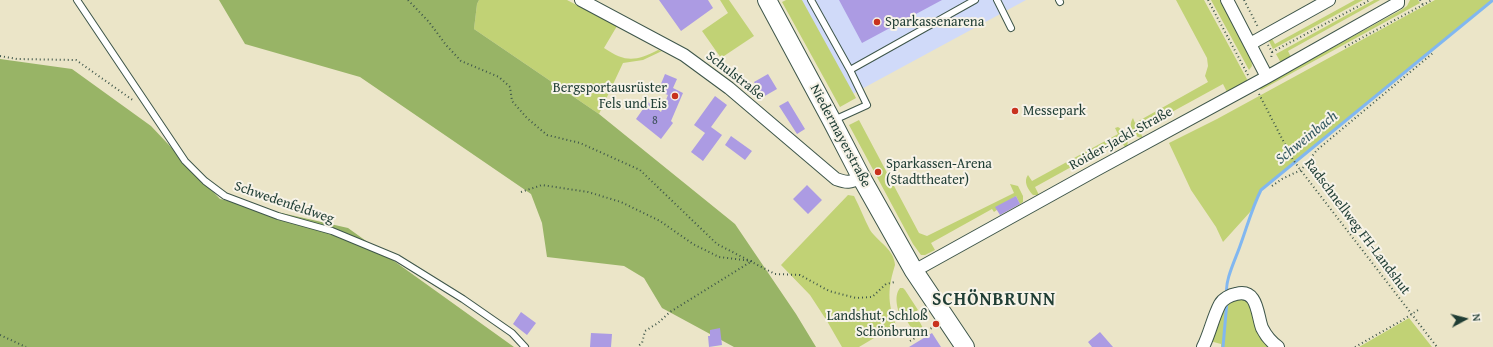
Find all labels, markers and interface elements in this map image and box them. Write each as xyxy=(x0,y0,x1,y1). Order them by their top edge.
place label: Sparkassenarena xyxy=(885,14,984,30)
marker: Sparkassenarena xyxy=(872,17,882,27)
street label: Schulstraße xyxy=(702,48,768,104)
place label: Bergsportausrüster Fels und Eis xyxy=(553,80,667,112)
street label: Niedermayerstraße xyxy=(806,82,874,190)
marker: Bergsportausrüster Fels und Eis xyxy=(670,91,680,101)
place label: Messepark xyxy=(1023,103,1086,119)
street label: Roider-Jackl-Straße xyxy=(1066,104,1176,174)
marker: Messepark xyxy=(1010,106,1020,116)
water label: Schweinbach xyxy=(1272,107,1342,169)
house number: 8 xyxy=(652,114,658,128)
place label: Sparkassen-Arena (Stadttheater) xyxy=(886,156,992,188)
street label: Radschnellweg FH-Landshut xyxy=(1300,156,1414,298)
marker: Sparkassen-Arena (Stadttheater) xyxy=(873,167,883,177)
street label: Schwedenfeldweg xyxy=(232,178,336,228)
district label: SCHÖNBRUNN xyxy=(932,289,1056,311)
north arrow xyxy=(1445,299,1485,339)
place label: Landshut, Schloß Schönbrunn xyxy=(827,308,928,340)
text: N xyxy=(1469,313,1485,322)
marker: Landshut, Schloß Schönbrunn xyxy=(931,319,941,329)

